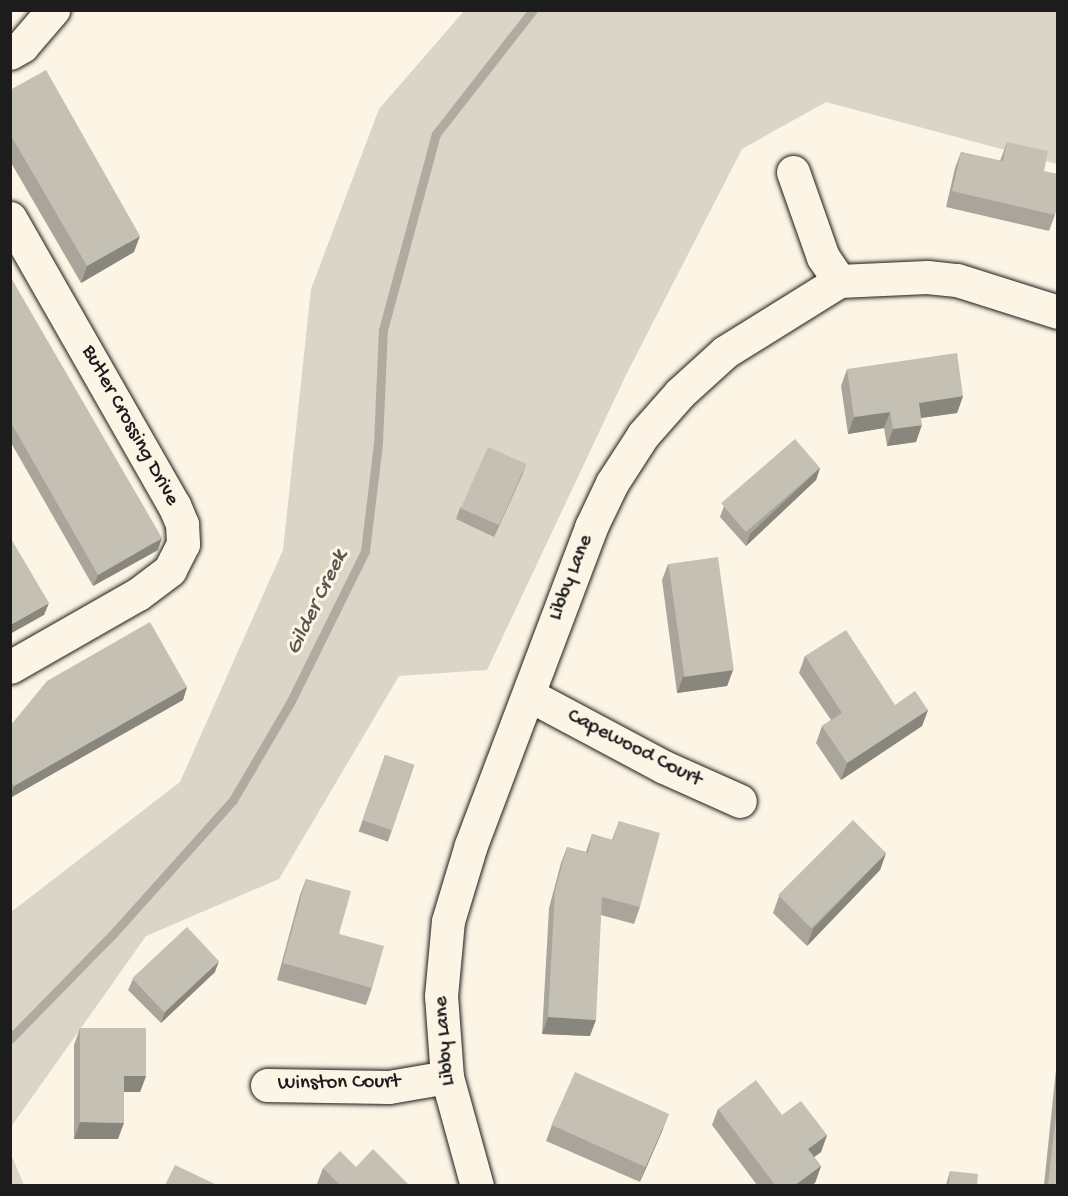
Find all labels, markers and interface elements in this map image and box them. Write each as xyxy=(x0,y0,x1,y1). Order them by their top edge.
street label: Butler Crossing Drive xyxy=(74,341,184,511)
street label: Libby Lane xyxy=(544,532,600,624)
water label: Gilder Creek xyxy=(281,546,355,660)
street label: Capewood Court xyxy=(562,704,706,794)
street label: Libby Lane xyxy=(430,995,462,1087)
street label: Winston Court xyxy=(277,1070,401,1098)

